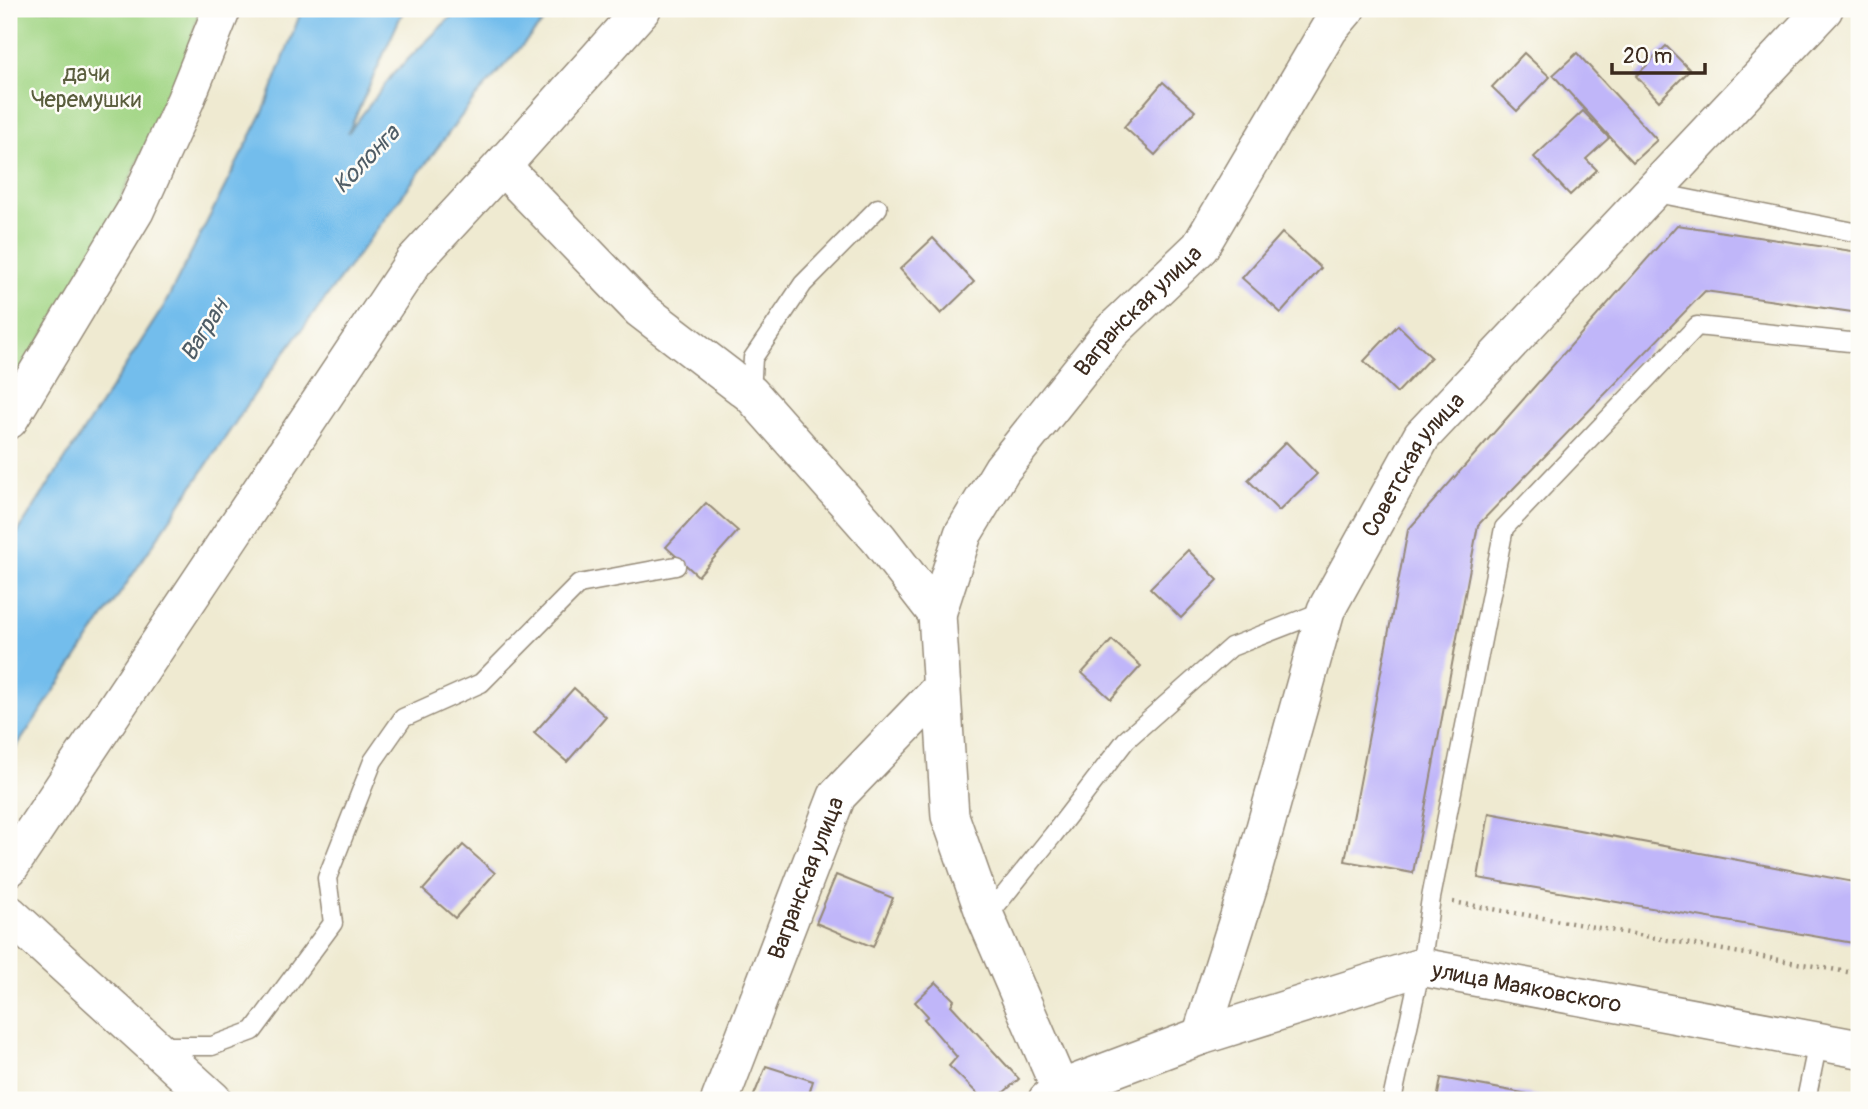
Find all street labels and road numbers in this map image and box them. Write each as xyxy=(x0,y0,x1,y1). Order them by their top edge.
street label: Вагранская улица xyxy=(1068,239,1208,382)
street label: Советская улица xyxy=(1355,386,1471,542)
street label: Вагранская улица xyxy=(762,793,850,964)
street label: улица Маяковского xyxy=(1429,955,1624,1019)

